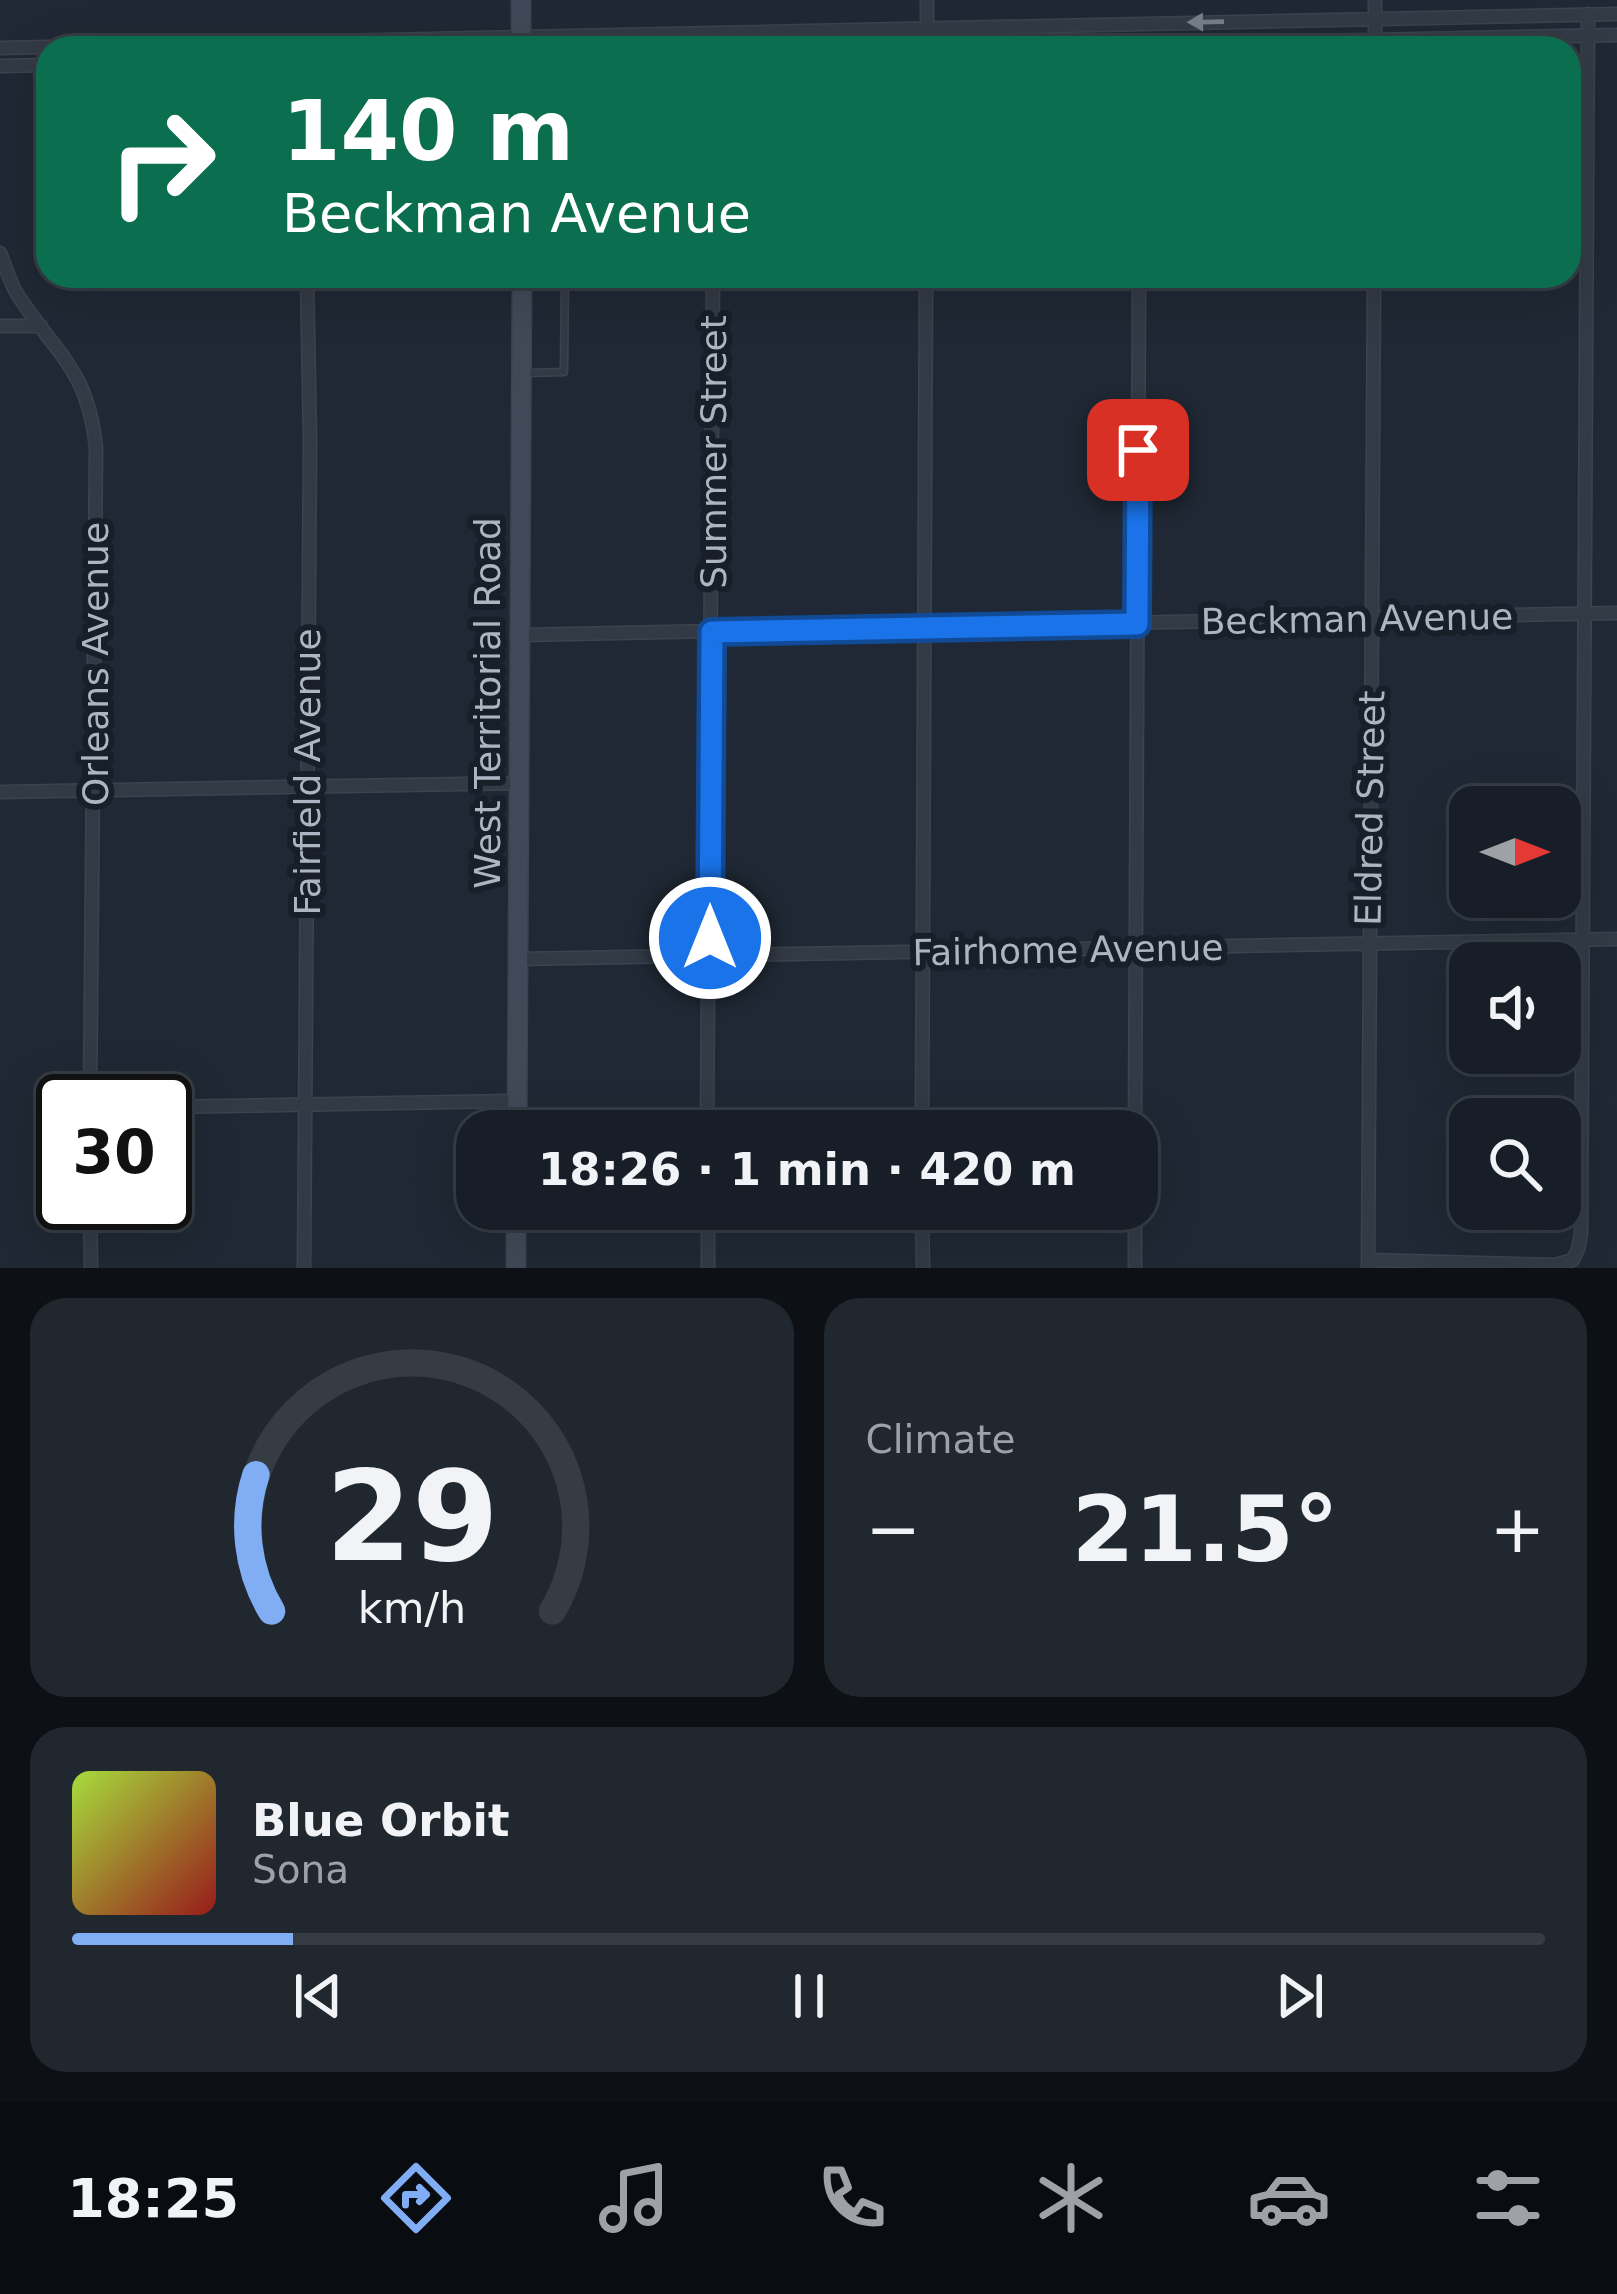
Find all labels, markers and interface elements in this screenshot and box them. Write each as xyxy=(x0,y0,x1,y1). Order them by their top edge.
one-way arrow xyxy=(1186,12,1224,31)
text: 140 m xyxy=(282,82,574,180)
icon: right xyxy=(84,84,240,240)
text: Beckman Avenue xyxy=(282,182,751,245)
street label: Summer Street xyxy=(693,315,734,589)
pin xyxy=(1087,399,1189,501)
icon: arrive xyxy=(1105,417,1171,483)
street label: West Territorial Road xyxy=(467,517,508,889)
street label: Orleans Avenue xyxy=(75,522,116,806)
street label: Beckman Avenue xyxy=(1200,596,1514,642)
street label: Fairfield Avenue xyxy=(287,628,328,916)
street label: Eldred Street xyxy=(1347,690,1393,926)
north arrow xyxy=(1449,786,1581,918)
map controls xyxy=(1449,786,1581,1230)
position arrow xyxy=(647,875,773,1001)
street label: Fairhome Avenue xyxy=(912,927,1224,973)
button: sound xyxy=(1449,942,1581,1074)
speed limit sign: 30 xyxy=(36,1074,192,1230)
button: search xyxy=(1449,1098,1581,1230)
text: 18:26 · 1 min · 420 m xyxy=(538,1143,1076,1196)
text: Climate xyxy=(866,1417,1016,1462)
text: 29 xyxy=(325,1444,499,1589)
text: 21.5° xyxy=(1072,1477,1339,1582)
text: − xyxy=(866,1491,921,1568)
text: + xyxy=(1490,1491,1545,1568)
text: km/h xyxy=(358,1582,466,1632)
text: Blue Orbit xyxy=(252,1794,510,1847)
text: Sona xyxy=(252,1847,349,1892)
icon: previous xyxy=(285,1963,351,2029)
icon: pause xyxy=(776,1963,842,2029)
icon: next xyxy=(1267,1963,1333,2029)
icon: directions xyxy=(374,2156,458,2240)
icon: music xyxy=(592,2156,676,2240)
icon: phone xyxy=(810,2156,894,2240)
icon: climate xyxy=(1029,2156,1113,2240)
icon: car xyxy=(1247,2156,1331,2240)
icon: filters xyxy=(1466,2156,1550,2240)
text: 18:25 xyxy=(67,2167,239,2230)

